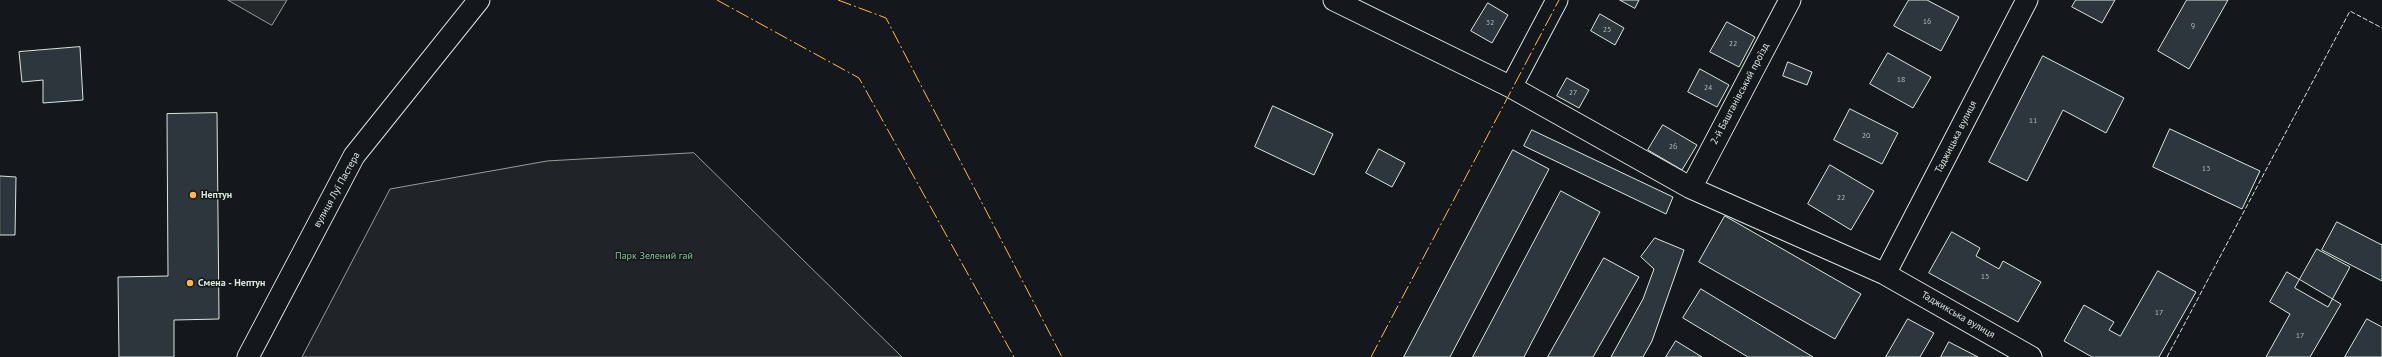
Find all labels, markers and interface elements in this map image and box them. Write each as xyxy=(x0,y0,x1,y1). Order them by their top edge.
house number: 16 xyxy=(1923,17,1931,27)
house number: 32 xyxy=(1486,18,1494,28)
house number: 9 xyxy=(2191,21,2195,31)
house number: 25 xyxy=(1603,25,1611,35)
house number: 22 xyxy=(1729,39,1737,49)
street label: 2-й Баштанівський проїзд xyxy=(1708,41,1772,147)
house number: 18 xyxy=(1897,75,1905,85)
house number: 24 xyxy=(1704,83,1712,93)
house number: 27 xyxy=(1569,88,1577,98)
street label: Таджицька вулиця xyxy=(1933,99,1979,175)
house number: 11 xyxy=(2029,116,2037,126)
house number: 20 xyxy=(1862,131,1870,141)
house number: 26 xyxy=(1669,142,1677,152)
street label: вулиця Луї Пастера xyxy=(311,150,363,230)
house number: 13 xyxy=(2202,164,2210,174)
place label: Нептун xyxy=(201,189,232,201)
marker: Нептун xyxy=(188,190,198,200)
house number: 22 xyxy=(1837,193,1845,203)
park label: Парк Зелений гай xyxy=(615,250,693,262)
house number: 15 xyxy=(1981,272,1989,282)
place label: Смена - Нептун xyxy=(198,277,265,289)
marker: Смена - Нептун xyxy=(185,278,195,288)
street label: Таджикська вулиця xyxy=(1919,289,1997,341)
house number: 17 xyxy=(2155,308,2163,318)
house number: 17 xyxy=(2296,331,2304,341)

